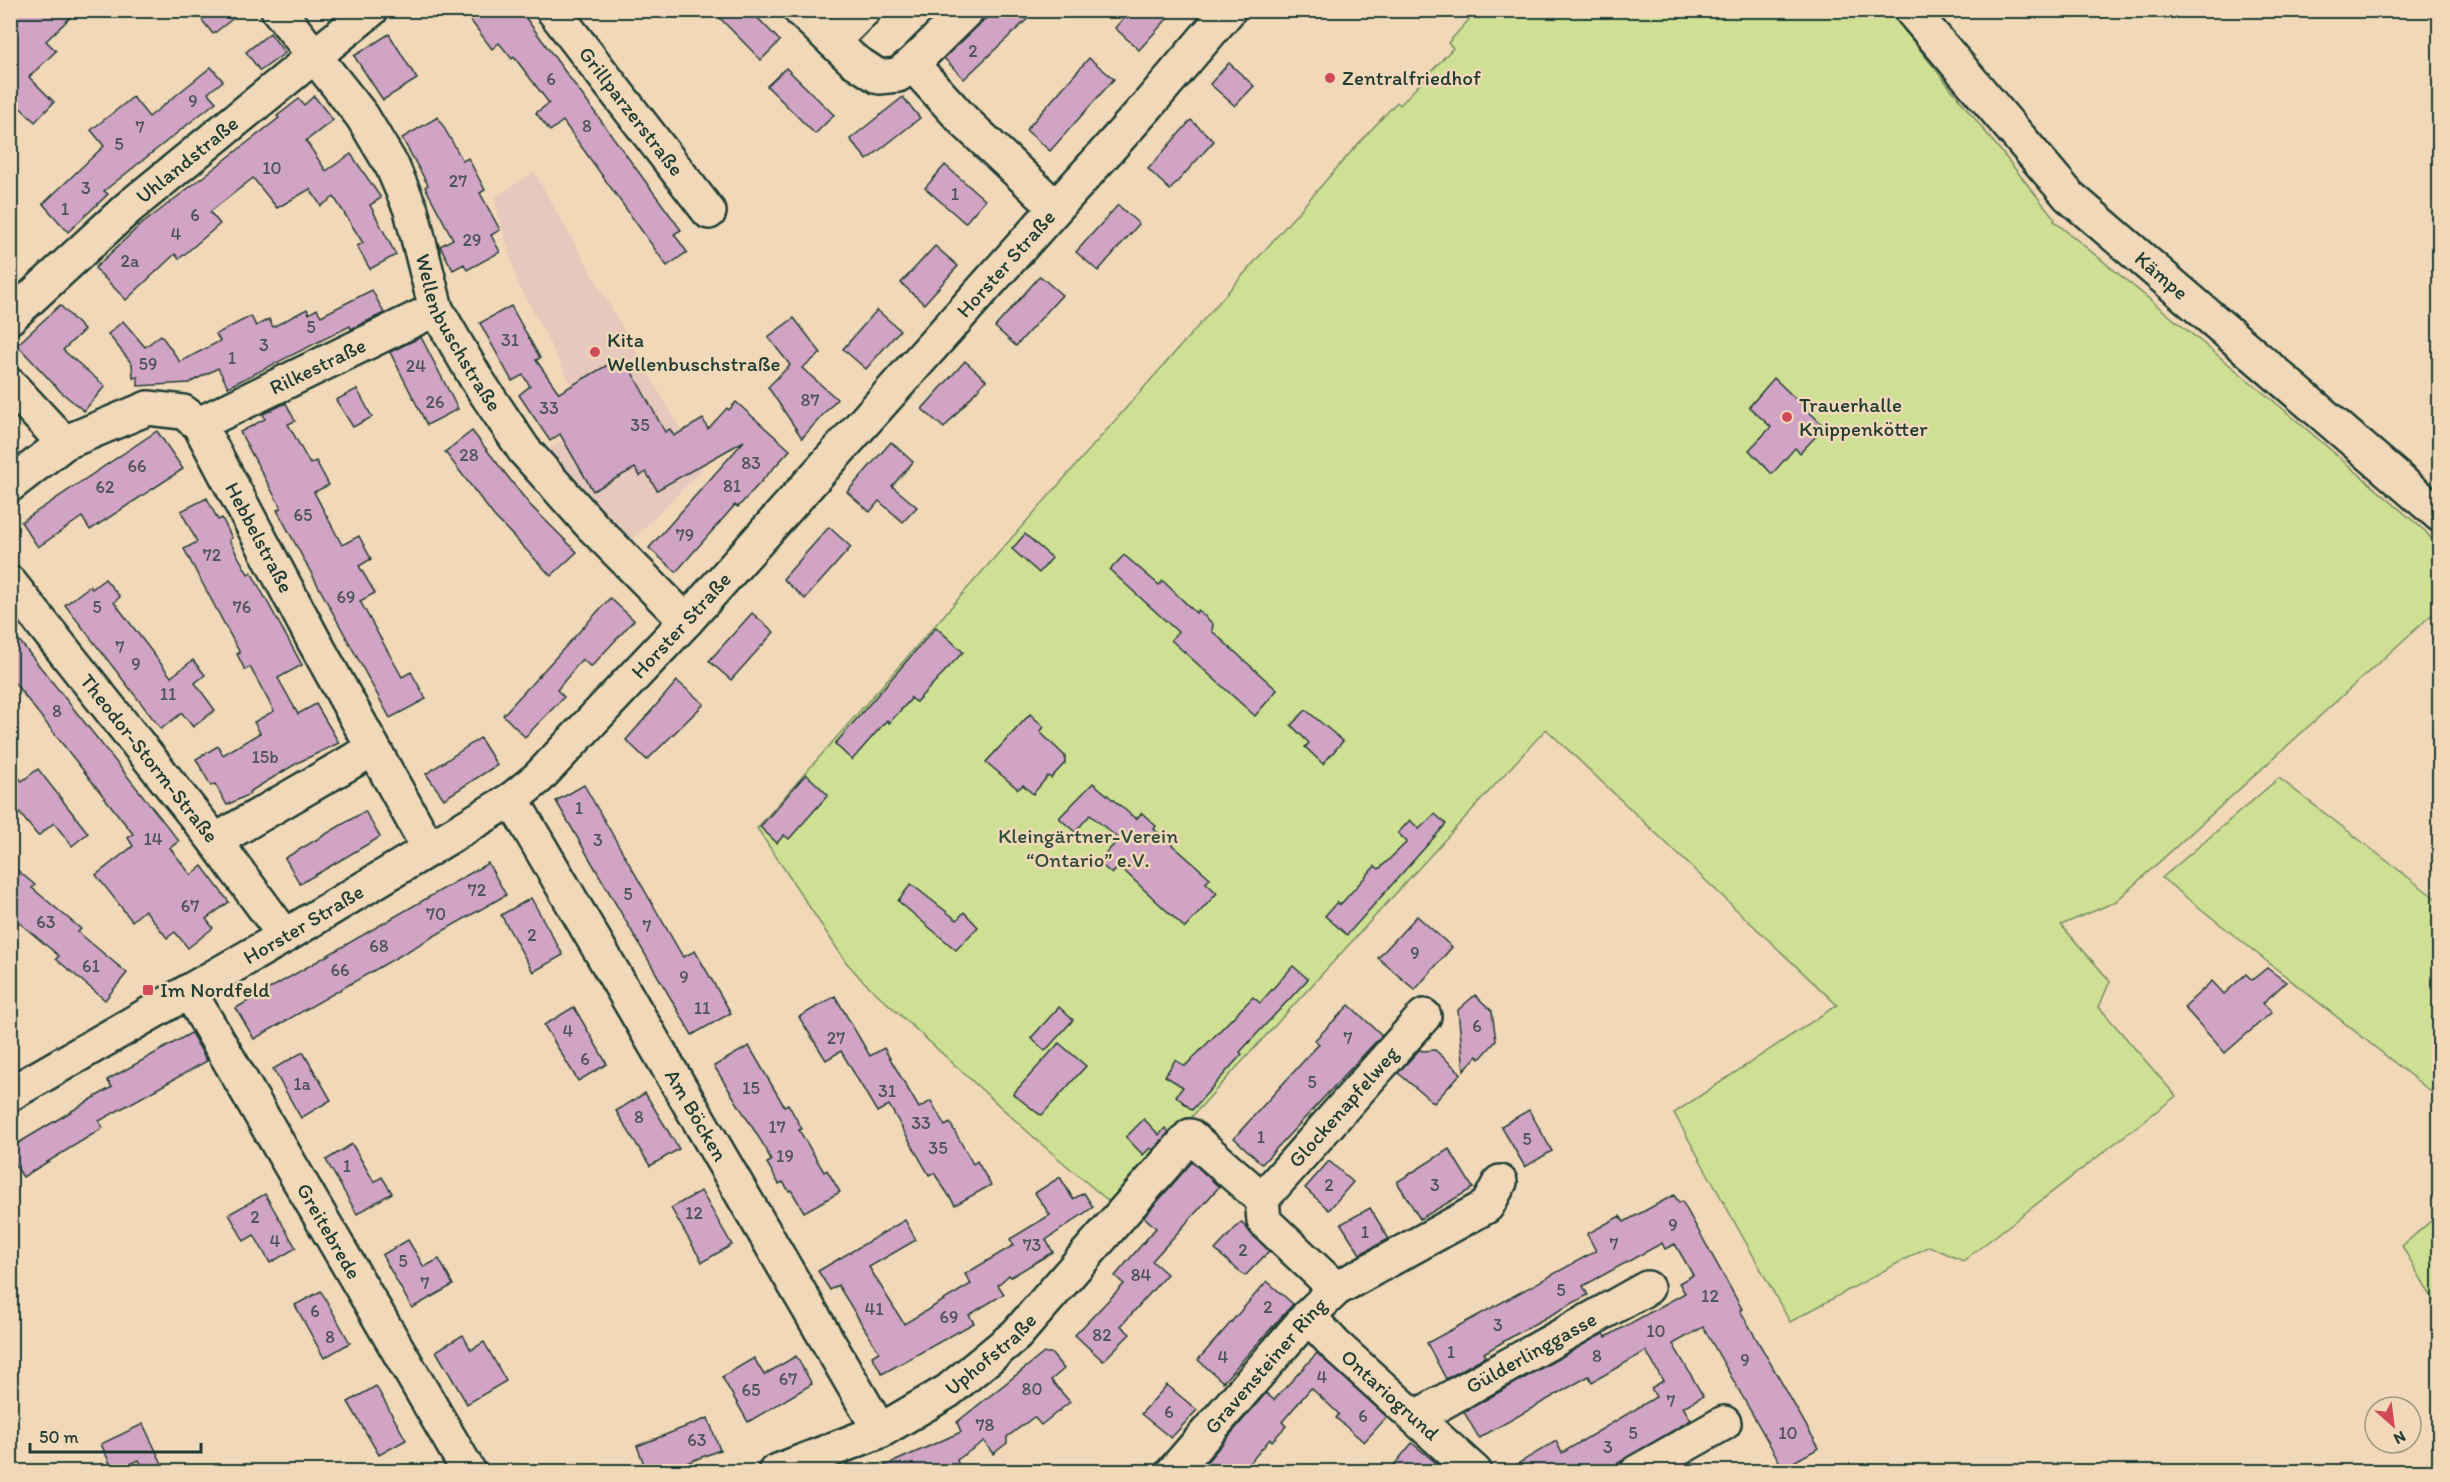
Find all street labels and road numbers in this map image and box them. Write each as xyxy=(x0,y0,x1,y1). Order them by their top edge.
street label: Grillparzerstraße xyxy=(574,41,690,181)
street label: Uhlandstraße xyxy=(131,110,243,208)
street label: Horster Straße xyxy=(951,204,1060,322)
street label: Kämpe xyxy=(2130,245,2194,305)
street label: Wellenbuschstraße xyxy=(411,251,507,416)
street label: Rilkestraße xyxy=(265,332,370,400)
street label: Hebbelstraße xyxy=(220,478,299,597)
street label: Horster Straße xyxy=(626,567,736,683)
street label: Theodor-Storm-Straße xyxy=(75,669,224,847)
street label: Horster Straße xyxy=(239,878,368,969)
street label: Glockenapfelweg xyxy=(1283,1041,1404,1172)
street label: Am Böcken xyxy=(660,1064,733,1166)
street label: Greitebrede xyxy=(292,1179,367,1283)
street label: Gravensteiner Ring xyxy=(1199,1292,1332,1439)
street label: Gülderlinggasse xyxy=(1461,1306,1601,1399)
street label: Uphofstraße xyxy=(939,1308,1041,1400)
street label: Ontariogrund xyxy=(1336,1344,1445,1446)

